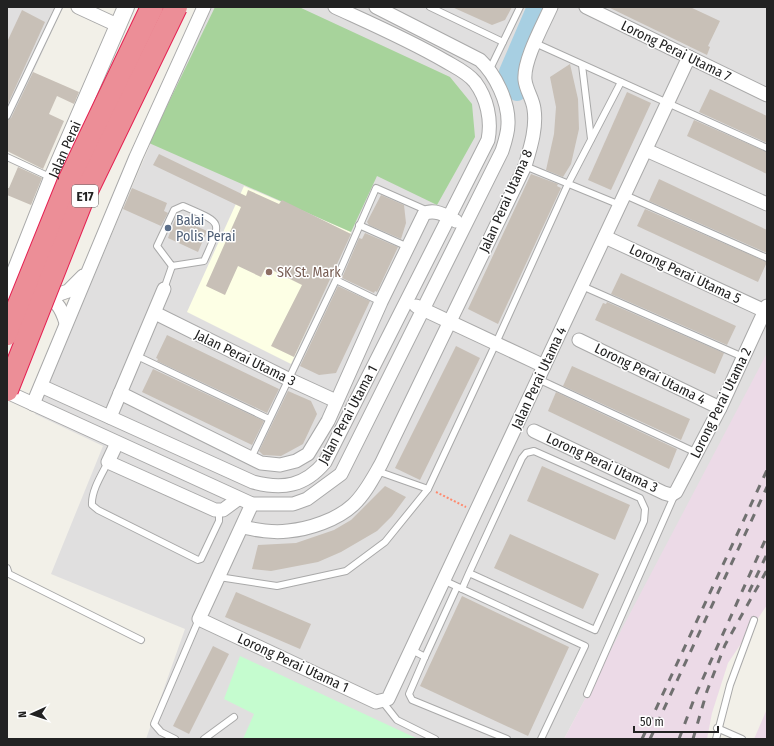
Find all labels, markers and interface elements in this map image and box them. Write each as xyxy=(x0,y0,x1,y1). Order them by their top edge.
street label: Lorong Perai Utama 7 xyxy=(618,17,734,85)
street label: Jalan Perai xyxy=(45,118,84,180)
street label: Jalan Perai Utama 8 xyxy=(476,147,536,255)
road number: E17 xyxy=(72,185,98,207)
place label: Balai Polis Perai xyxy=(176,212,235,245)
marker: Balai Polis Perai xyxy=(163,223,173,233)
street label: Lorong Perai Utama 5 xyxy=(626,241,744,307)
place label: SK St. Mark xyxy=(277,264,341,281)
marker: SK St. Mark xyxy=(264,267,274,277)
street label: Jalan Perai Utama 4 xyxy=(508,324,570,432)
street label: Jalan Perai Utama 3 xyxy=(192,326,298,390)
street label: Lorong Perai Utama 4 xyxy=(592,340,709,408)
street label: Lorong Perai Utama 2 xyxy=(687,345,755,461)
street label: Jalan Perai Utama 1 xyxy=(315,363,381,467)
street label: Lorong Perai Utama 3 xyxy=(544,430,660,496)
street label: Lorong Perai Utama 1 xyxy=(235,630,351,696)
north arrow xyxy=(12,694,52,734)
scale bar xyxy=(634,708,718,734)
text: N xyxy=(16,711,29,718)
text: 50 m xyxy=(640,715,664,729)

